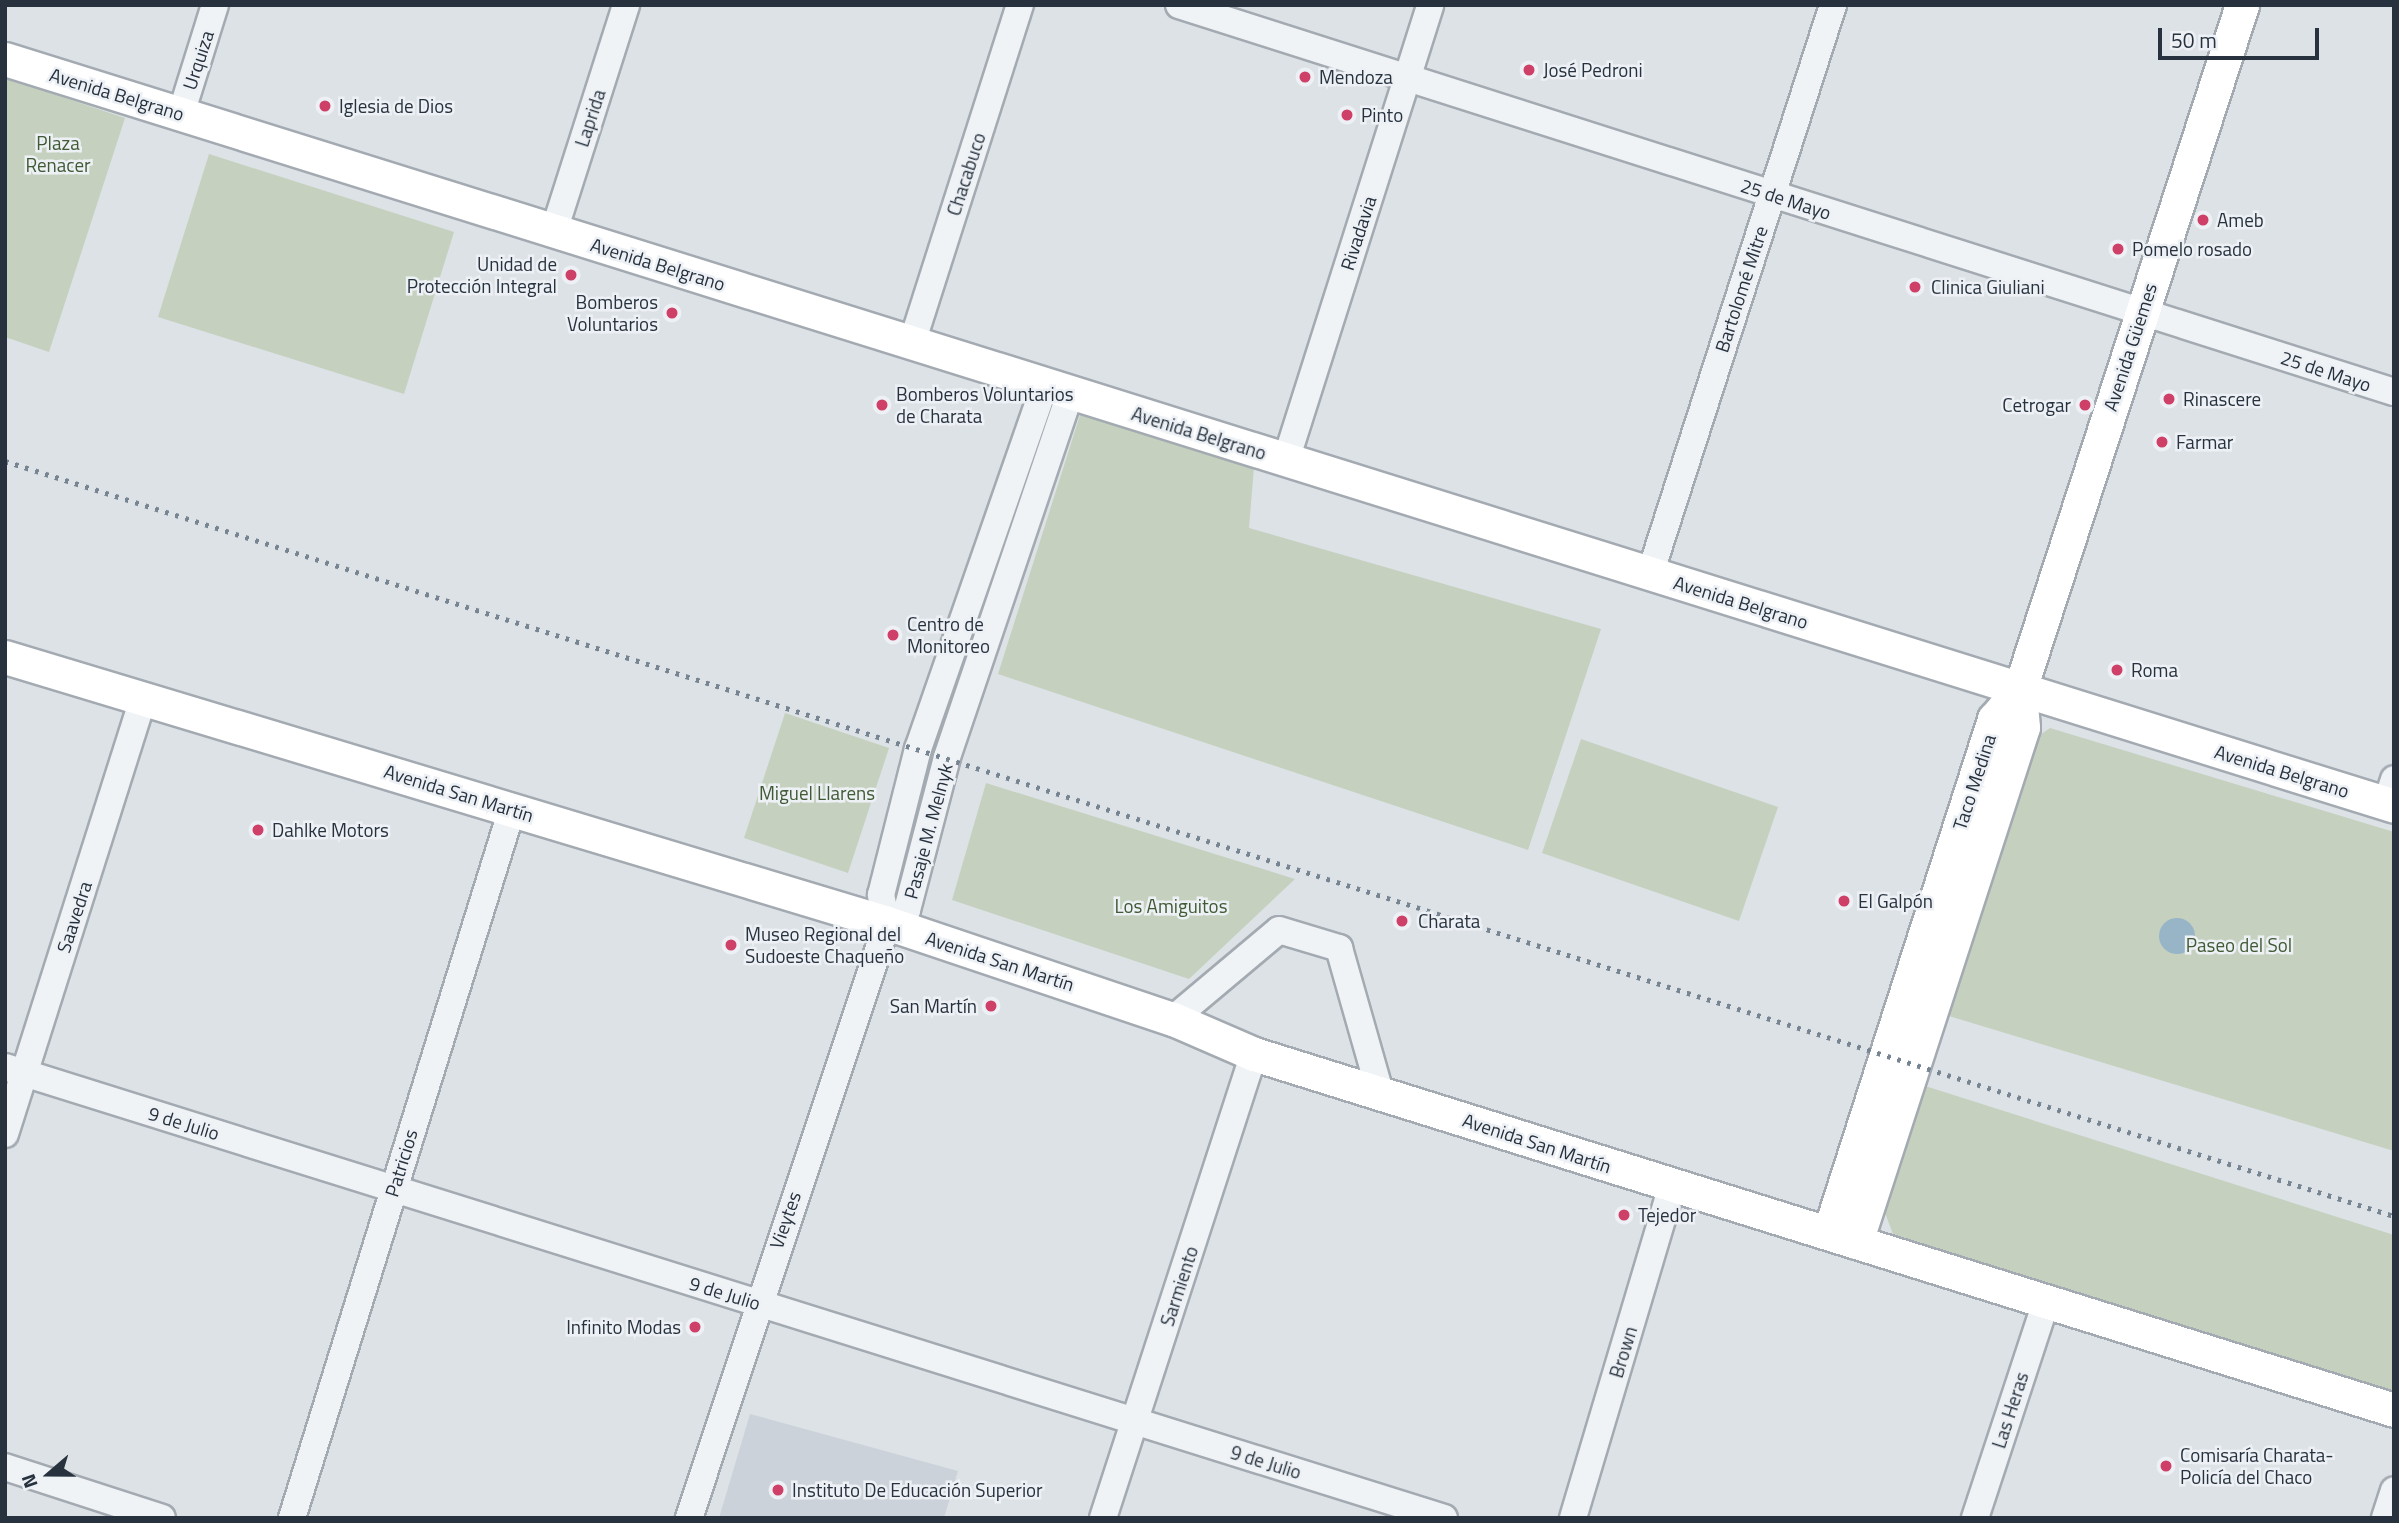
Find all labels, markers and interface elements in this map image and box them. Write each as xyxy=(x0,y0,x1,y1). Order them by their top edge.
scale bar xyxy=(2161,14,2322,58)
text: 50 m xyxy=(2171,24,2217,56)
street label: Urquiza xyxy=(178,27,218,93)
place label: José Pedroni xyxy=(1543,59,1643,81)
marker: José Pedroni xyxy=(1521,62,1537,78)
street label: Avenida Belgrano xyxy=(47,63,187,125)
place label: Mendoza xyxy=(1319,66,1393,88)
marker: Mendoza xyxy=(1297,69,1313,85)
street label: Laprida xyxy=(570,86,610,150)
place label: Iglesia de Dios xyxy=(339,95,453,117)
marker: Iglesia de Dios xyxy=(317,98,333,114)
place label: Pinto xyxy=(1361,104,1403,126)
marker: Pinto xyxy=(1339,107,1355,123)
street label: Chacabuco xyxy=(942,130,990,218)
park label: Plaza Renacer xyxy=(25,132,91,176)
street label: 25 de Mayo xyxy=(1738,174,1834,224)
street label: Rivadavia xyxy=(1335,193,1381,273)
place label: Ameb xyxy=(2217,209,2264,231)
marker: Ameb xyxy=(2195,212,2211,228)
street label: Bartolomé Mitre xyxy=(1710,223,1772,355)
street label: Avenida Belgrano xyxy=(588,233,728,295)
place label: Pomelo rosado xyxy=(2132,238,2252,260)
marker: Pomelo rosado xyxy=(2110,241,2126,257)
place label: Unidad de Protección Integral xyxy=(407,253,557,297)
marker: Unidad de Protección Integral xyxy=(563,267,579,283)
place label: Clinica Giuliani xyxy=(1931,276,2045,298)
marker: Clinica Giuliani xyxy=(1905,277,1925,297)
street label: Avenida Güemes xyxy=(2099,280,2161,414)
place label: Bomberos Voluntarios xyxy=(567,291,658,335)
marker: Bomberos Voluntarios xyxy=(664,305,680,321)
street label: 25 de Mayo xyxy=(2278,346,2374,396)
place label: Bomberos Voluntarios de Charata xyxy=(896,383,1074,427)
place label: Rinascere xyxy=(2183,388,2261,410)
marker: Rinascere xyxy=(2161,391,2177,407)
place label: Cetrogar xyxy=(2002,394,2071,416)
marker: Bomberos Voluntarios de Charata xyxy=(874,397,890,413)
marker: Cetrogar xyxy=(2077,397,2093,413)
street label: Avenida Belgrano xyxy=(1129,402,1269,464)
place label: Farmar xyxy=(2176,431,2233,453)
marker: Farmar xyxy=(2154,434,2170,450)
street label: Avenida Belgrano xyxy=(1671,571,1811,633)
place label: Centro de Monitoreo xyxy=(907,613,990,657)
marker: Centro de Monitoreo xyxy=(885,627,901,643)
place label: Roma xyxy=(2131,659,2178,681)
marker: Roma xyxy=(2109,662,2125,678)
street label: Taco Medina xyxy=(1948,731,2000,833)
street label: Avenida Belgrano xyxy=(2212,740,2352,802)
street label: Avenida San Martín xyxy=(382,759,536,827)
street label: Pasaje M. Melnyk xyxy=(899,761,957,901)
park label: Miguel Llarens xyxy=(759,782,875,804)
place label: Dahlke Motors xyxy=(272,819,389,841)
marker: Dahlke Motors xyxy=(250,822,266,838)
street label: Saavedra xyxy=(52,878,96,956)
place label: El Galpón xyxy=(1858,890,1933,912)
marker: El Galpón xyxy=(1836,893,1852,909)
park label: Los Amiguitos xyxy=(1115,895,1227,917)
place label: Charata xyxy=(1418,910,1480,932)
marker: Charata xyxy=(1392,911,1412,931)
place label: Museo Regional del Sudoeste Chaqueño xyxy=(745,923,904,967)
street label: Avenida San Martín xyxy=(923,926,1077,996)
park label: Paseo del Sol xyxy=(2186,934,2292,956)
marker: Museo Regional del Sudoeste Chaqueño xyxy=(723,937,739,953)
place label: San Martín xyxy=(890,995,977,1017)
marker: San Martín xyxy=(983,998,999,1014)
street label: 9 de Julio xyxy=(146,1101,222,1145)
street label: Avenida San Martín xyxy=(1460,1108,1614,1178)
street label: Patricios xyxy=(380,1126,422,1200)
street label: Vieytes xyxy=(765,1188,805,1252)
place label: Tejedor xyxy=(1638,1204,1696,1226)
marker: Tejedor xyxy=(1616,1207,1632,1223)
street label: Sarmiento xyxy=(1155,1243,1203,1329)
street label: 9 de Julio xyxy=(687,1271,763,1315)
place label: Infinito Modas xyxy=(566,1316,681,1338)
marker: Infinito Modas xyxy=(687,1319,703,1335)
street label: Brown xyxy=(1604,1323,1642,1381)
street label: Las Heras xyxy=(1987,1369,2033,1451)
north arrow xyxy=(14,1439,84,1509)
street label: 9 de Julio xyxy=(1228,1440,1304,1484)
place label: Comisaría Charata- Policía del Chaco xyxy=(2180,1444,2334,1488)
marker: Comisaría Charata- Policía del Chaco xyxy=(2158,1458,2174,1474)
text: N xyxy=(13,1470,45,1493)
place label: Instituto De Educación Superior xyxy=(792,1479,1043,1501)
marker: Instituto De Educación Superior xyxy=(770,1482,786,1498)

